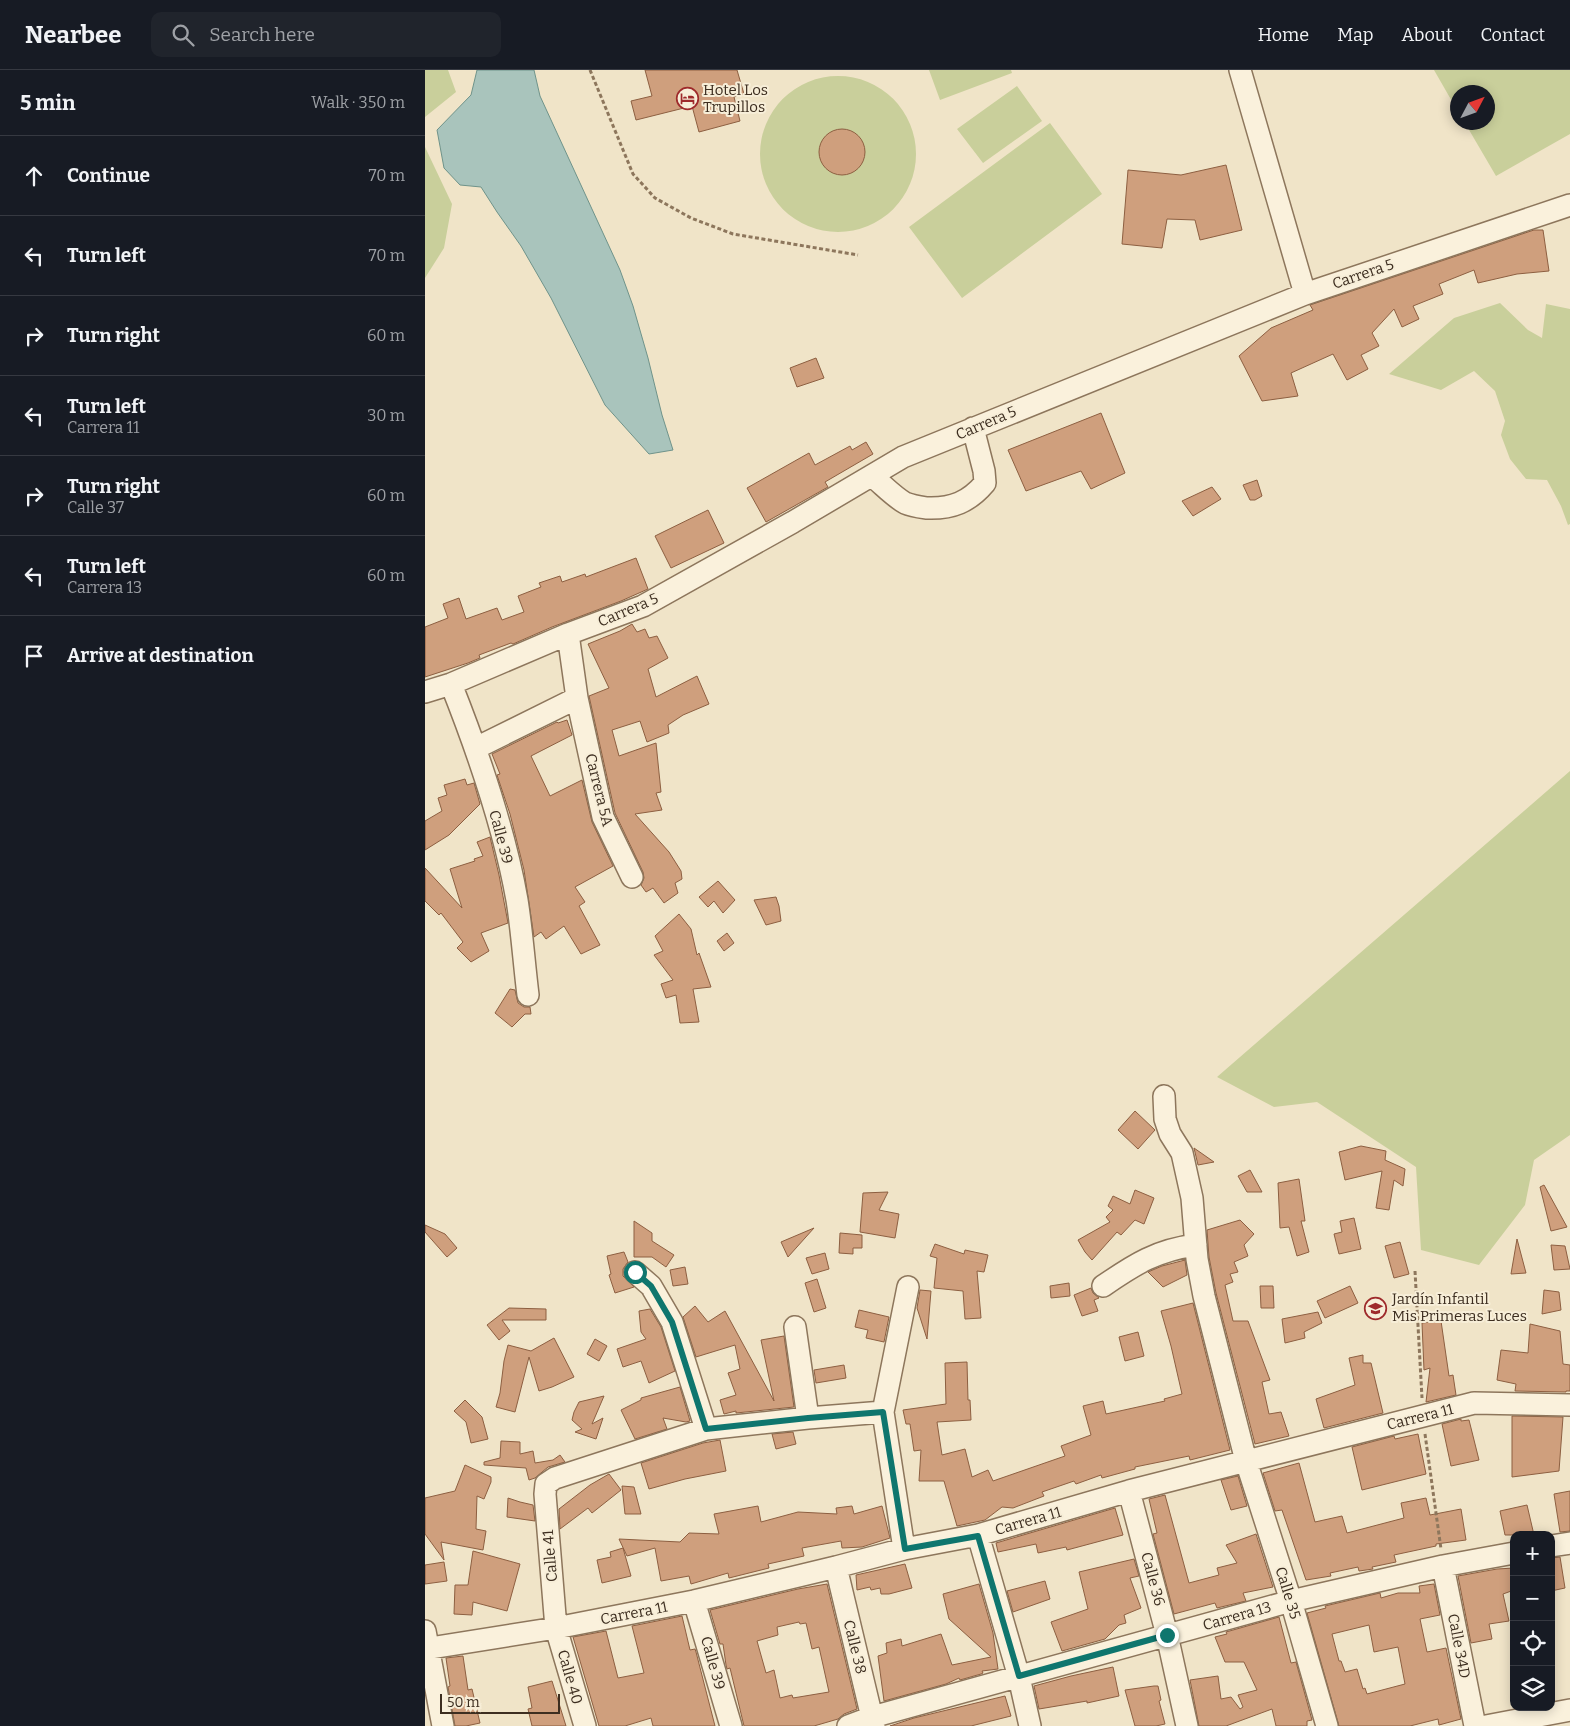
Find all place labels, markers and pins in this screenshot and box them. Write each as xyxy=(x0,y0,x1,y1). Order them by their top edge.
place label: Hotel Los Trupillos xyxy=(703,81,768,116)
hotel icon: Hotel Los Trupillos xyxy=(675,87,699,111)
place label: Jardín Infantil Mis Primeras Luces xyxy=(1391,1290,1527,1325)
school or university icon: Jardín Infantil Mis Primeras Luces xyxy=(1364,1296,1388,1320)

